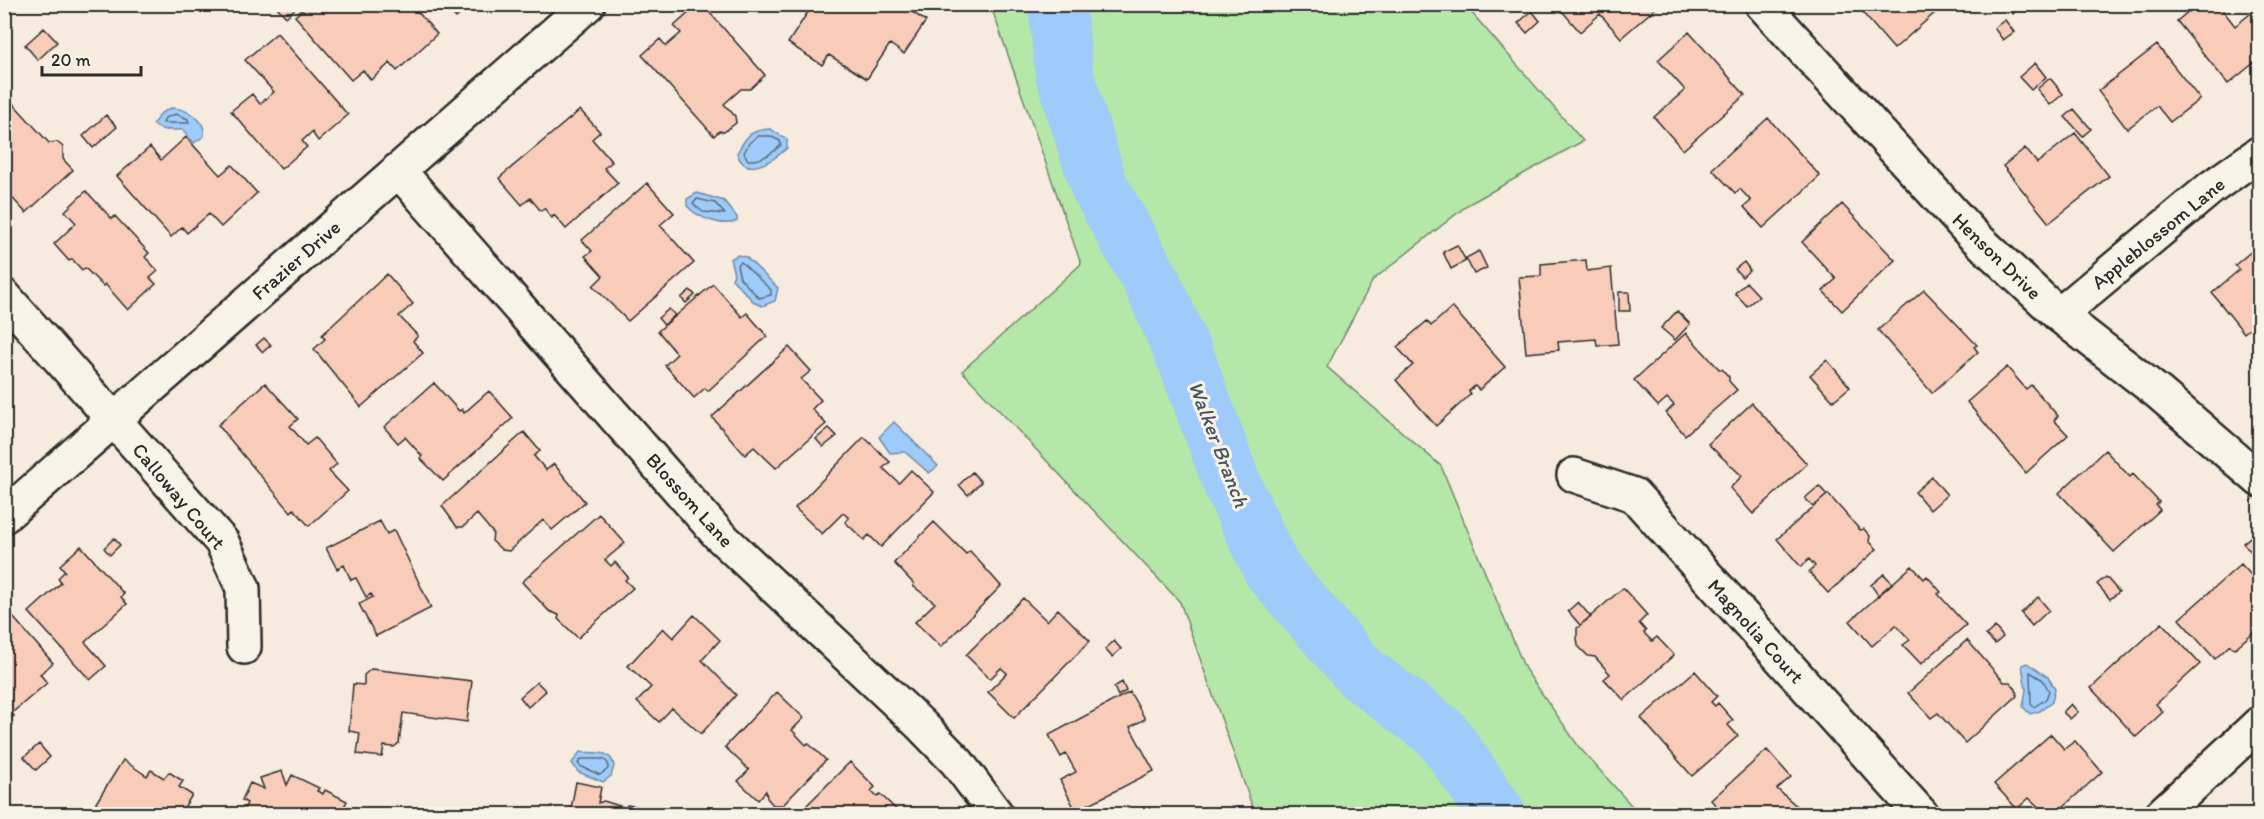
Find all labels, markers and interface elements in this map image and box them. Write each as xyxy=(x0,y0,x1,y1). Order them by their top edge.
scale bar xyxy=(42,39,141,77)
text: 20 m xyxy=(51,49,91,71)
street label: Appleblossom Lane xyxy=(2086,172,2230,294)
street label: Henson Drive xyxy=(1947,208,2047,304)
street label: Frazier Drive xyxy=(247,215,345,305)
water label: Walker Branch xyxy=(1184,377,1255,511)
street label: Calloway Court xyxy=(127,438,231,554)
street label: Blossom Lane xyxy=(641,448,739,552)
street label: Magnolia Court xyxy=(1703,574,1810,689)

